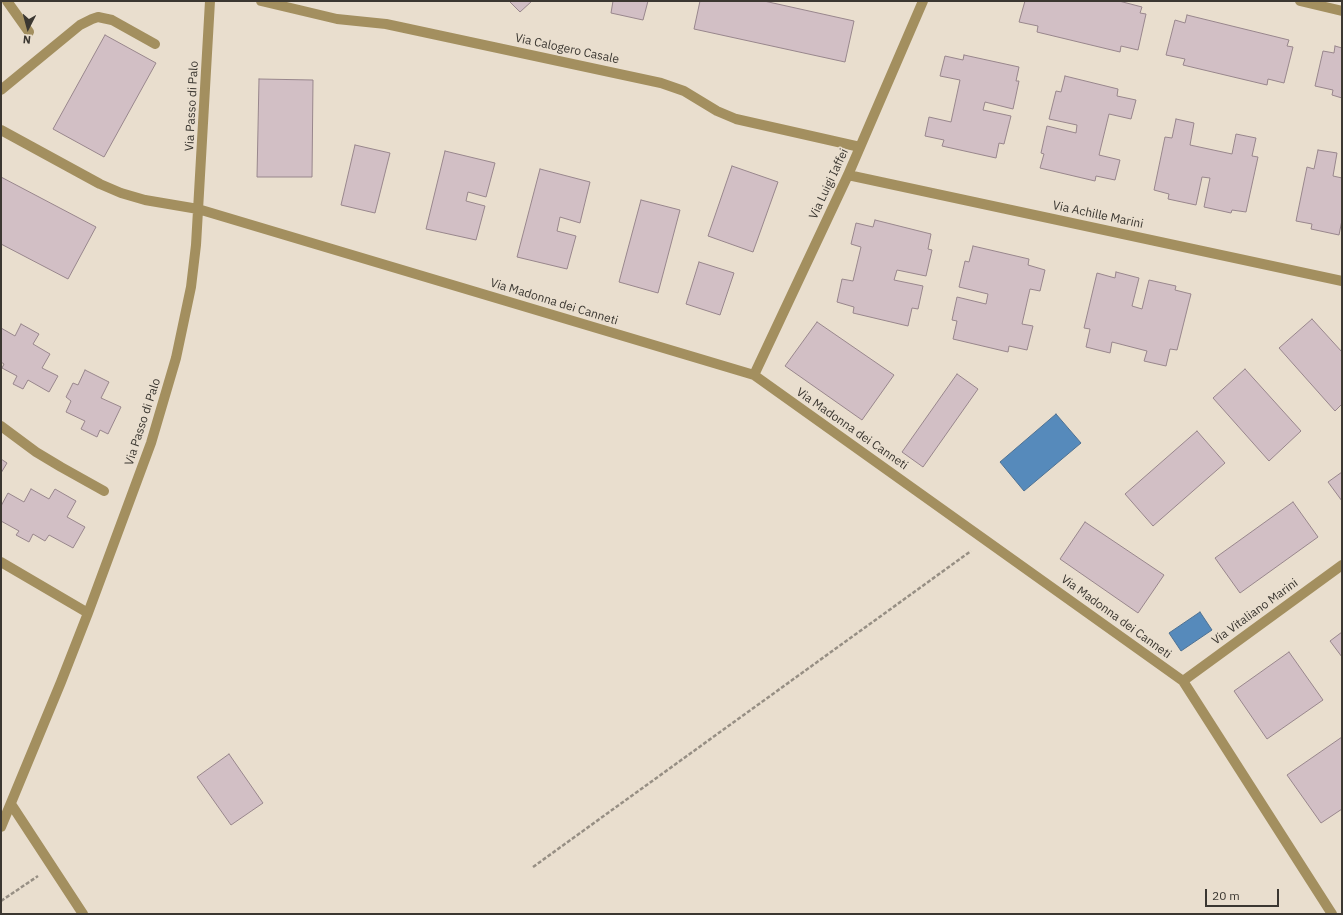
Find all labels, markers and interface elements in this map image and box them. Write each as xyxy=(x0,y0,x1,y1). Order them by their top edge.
north arrow xyxy=(8,8,48,48)
street label: Via Calogero Casale xyxy=(514,31,620,67)
text: N xyxy=(22,33,31,47)
street label: Via Passo di Palo xyxy=(182,60,202,152)
street label: Via Luigi Iaffei xyxy=(806,147,852,221)
street label: Via Achille Marini xyxy=(1051,198,1145,232)
street label: Via Madonna dei Canneti xyxy=(488,276,620,328)
street label: Via Passo di Palo xyxy=(122,377,164,467)
street label: Via Madonna dei Canneti xyxy=(793,385,911,473)
street label: Via Madonna dei Canneti xyxy=(1058,572,1174,662)
street label: Via Vitaliano Marini xyxy=(1209,576,1301,648)
scale bar xyxy=(1207,881,1281,907)
text: 20 m xyxy=(1212,888,1240,903)

